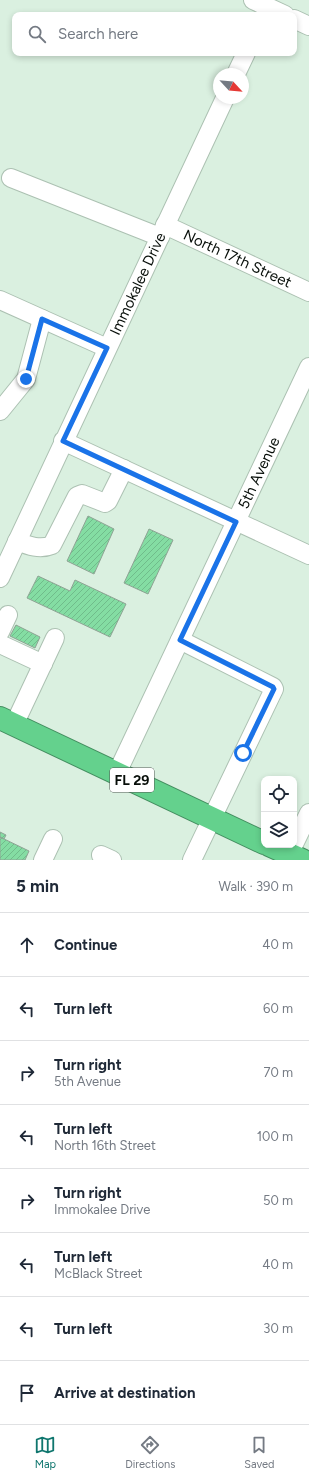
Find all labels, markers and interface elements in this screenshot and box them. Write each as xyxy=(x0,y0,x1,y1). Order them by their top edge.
search box xyxy=(12,12,297,56)
icon: search xyxy=(26,23,48,45)
text: Search here xyxy=(58,25,138,43)
north arrow xyxy=(213,68,249,104)
street label: North 17th Street xyxy=(181,226,295,292)
street label: Immokalee Drive xyxy=(106,230,170,338)
route end xyxy=(17,370,35,388)
street label: 5th Avenue xyxy=(234,434,284,512)
route start xyxy=(234,744,252,762)
road number: FL 29 xyxy=(110,768,154,792)
map controls xyxy=(261,776,297,848)
button: locate xyxy=(261,776,297,812)
button: layers xyxy=(261,812,297,848)
text: 5 min xyxy=(16,876,59,896)
text: Walk · 390 m xyxy=(218,879,293,894)
icon: ahead xyxy=(16,934,38,956)
text: Continue xyxy=(54,936,117,954)
text: 40 m xyxy=(262,937,293,952)
icon: left xyxy=(16,998,38,1020)
text: Turn left xyxy=(54,1000,112,1018)
text: 60 m xyxy=(263,1001,293,1016)
text: Turn right xyxy=(54,1056,122,1074)
icon: right xyxy=(16,1062,38,1084)
text: 70 m xyxy=(263,1065,293,1080)
text: 5th Avenue xyxy=(54,1074,121,1089)
text: Turn left xyxy=(54,1120,112,1138)
icon: left xyxy=(16,1126,38,1148)
text: 100 m xyxy=(257,1129,293,1144)
text: North 16th Street xyxy=(54,1138,156,1153)
text: Turn right xyxy=(54,1184,122,1202)
icon: right xyxy=(16,1190,38,1212)
text: 50 m xyxy=(263,1193,293,1208)
text: Immokalee Drive xyxy=(54,1202,150,1217)
text: Turn left xyxy=(54,1248,112,1266)
icon: left xyxy=(16,1254,38,1276)
text: 40 m xyxy=(262,1257,293,1272)
text: McBlack Street xyxy=(54,1266,142,1281)
icon: left xyxy=(16,1318,38,1340)
text: Turn left xyxy=(54,1320,112,1338)
text: 30 m xyxy=(263,1321,293,1336)
icon: arrive xyxy=(16,1382,38,1404)
text: Arrive at destination xyxy=(54,1384,195,1402)
tab: Map xyxy=(34,1434,56,1471)
tab: Directions xyxy=(125,1434,175,1471)
tab: Saved xyxy=(244,1434,275,1471)

